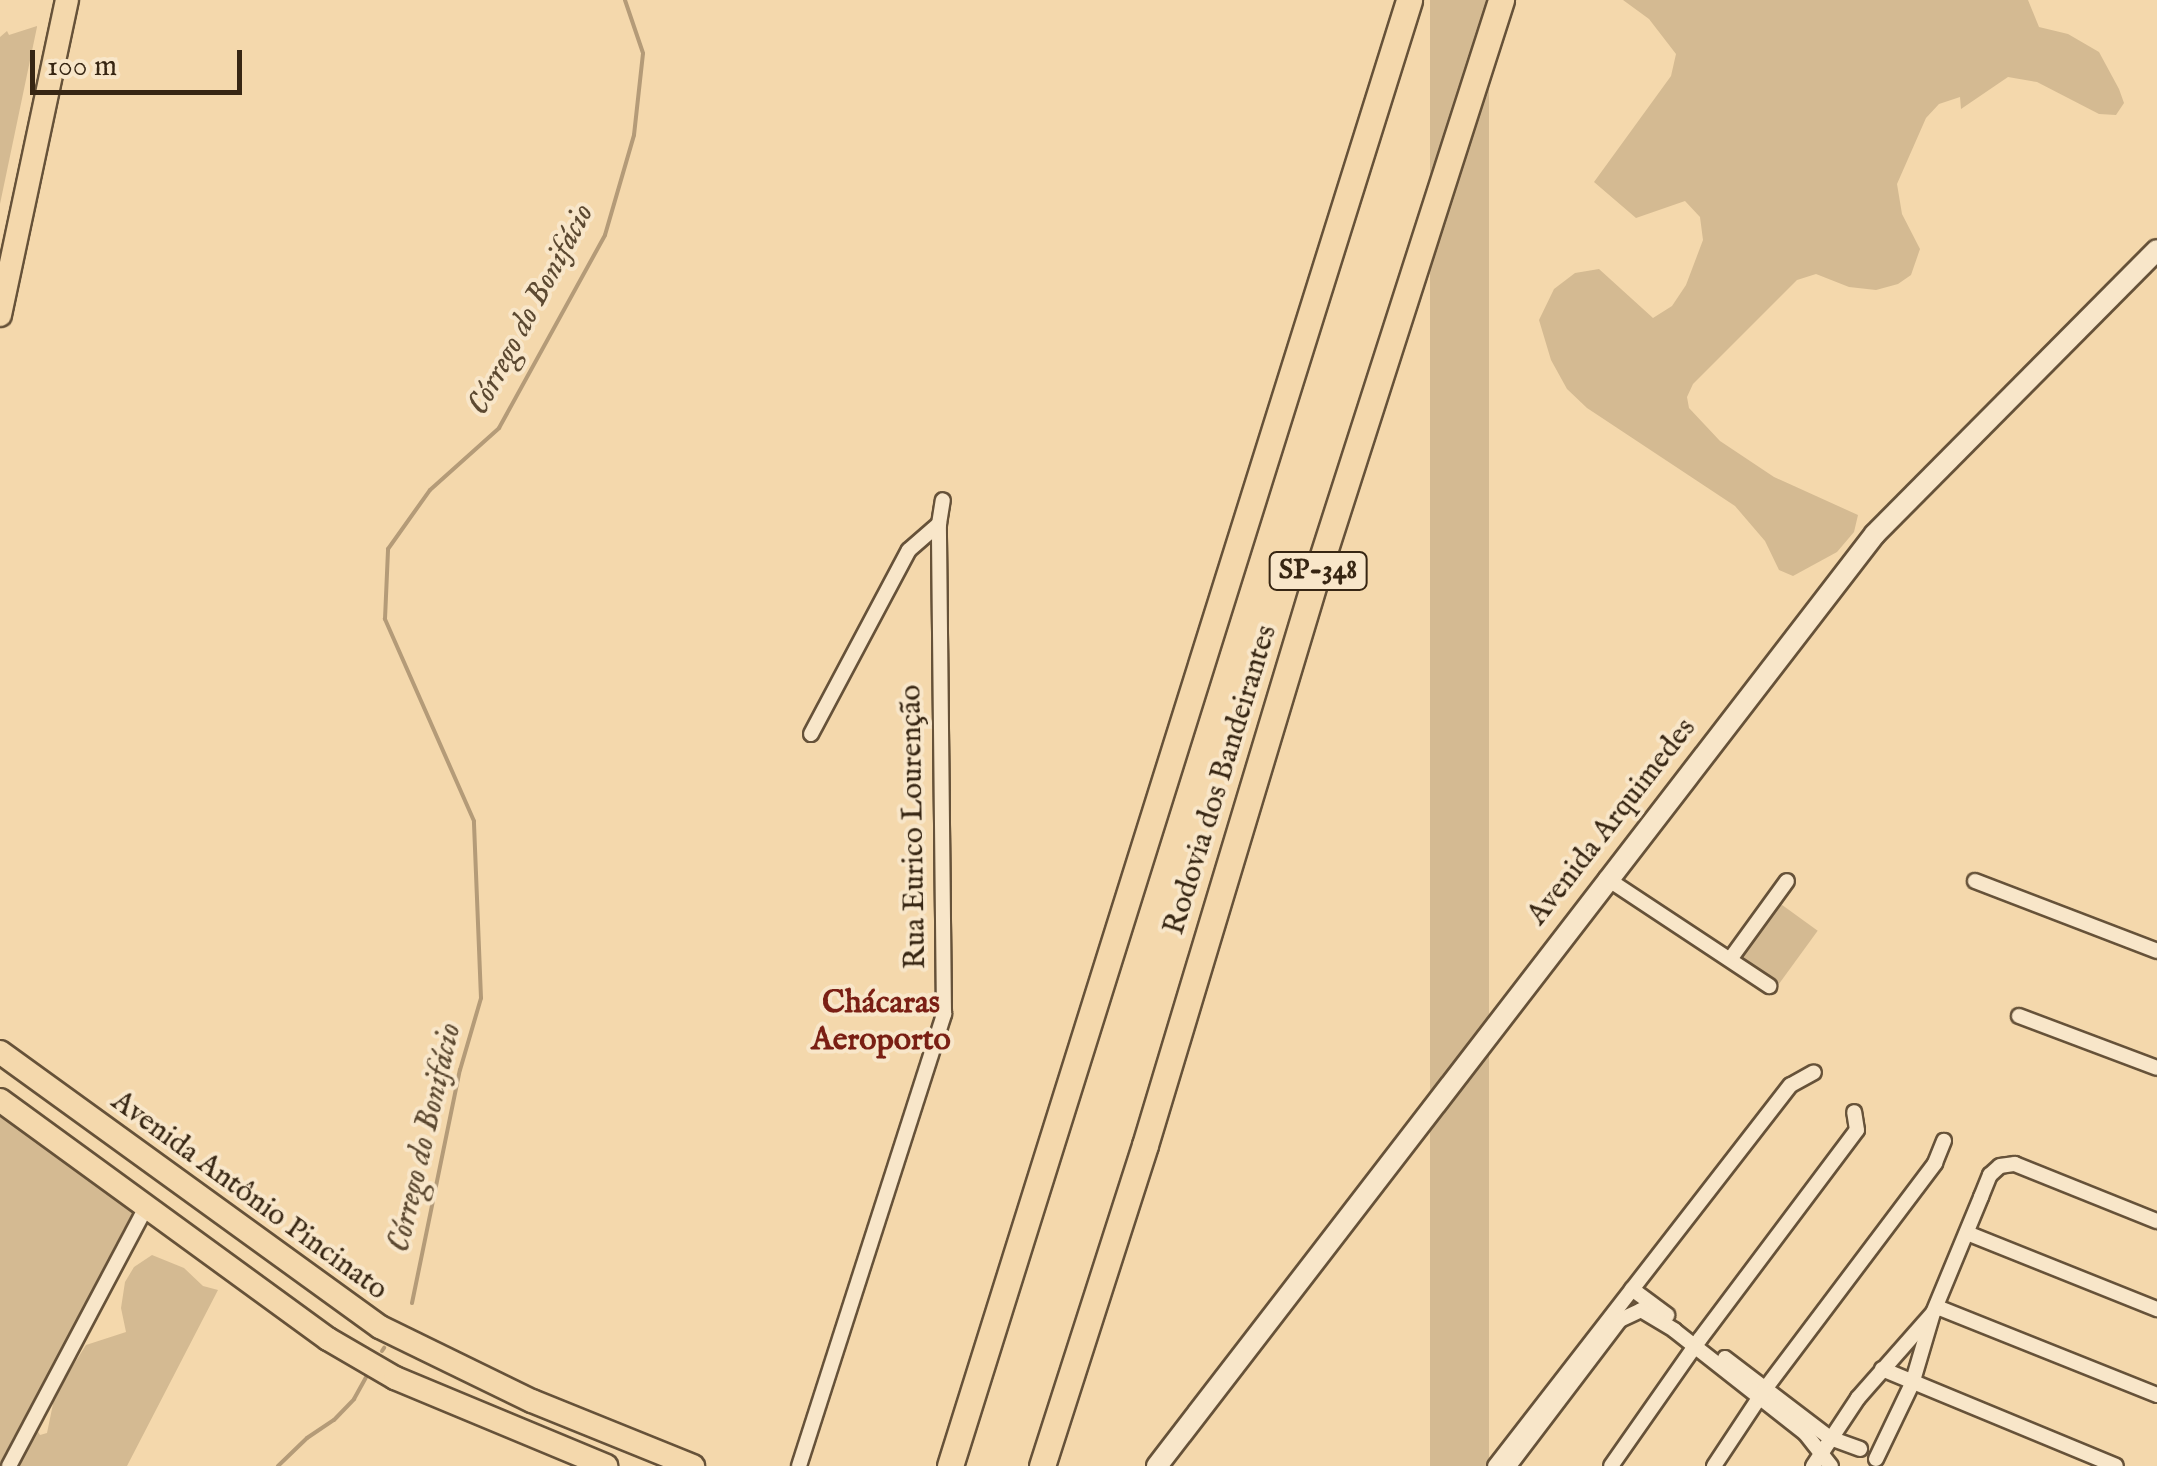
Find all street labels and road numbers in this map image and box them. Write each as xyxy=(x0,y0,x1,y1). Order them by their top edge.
road number: SP-348 xyxy=(1268,548,1368,594)
street label: Rodovia dos Bandeirantes xyxy=(1157,621,1285,939)
street label: Rua Eurico Lourenção xyxy=(894,684,934,970)
street label: Avenida Arquimedes xyxy=(1520,711,1704,933)
street label: Avenida Antônio Pincinato xyxy=(104,1084,394,1308)

